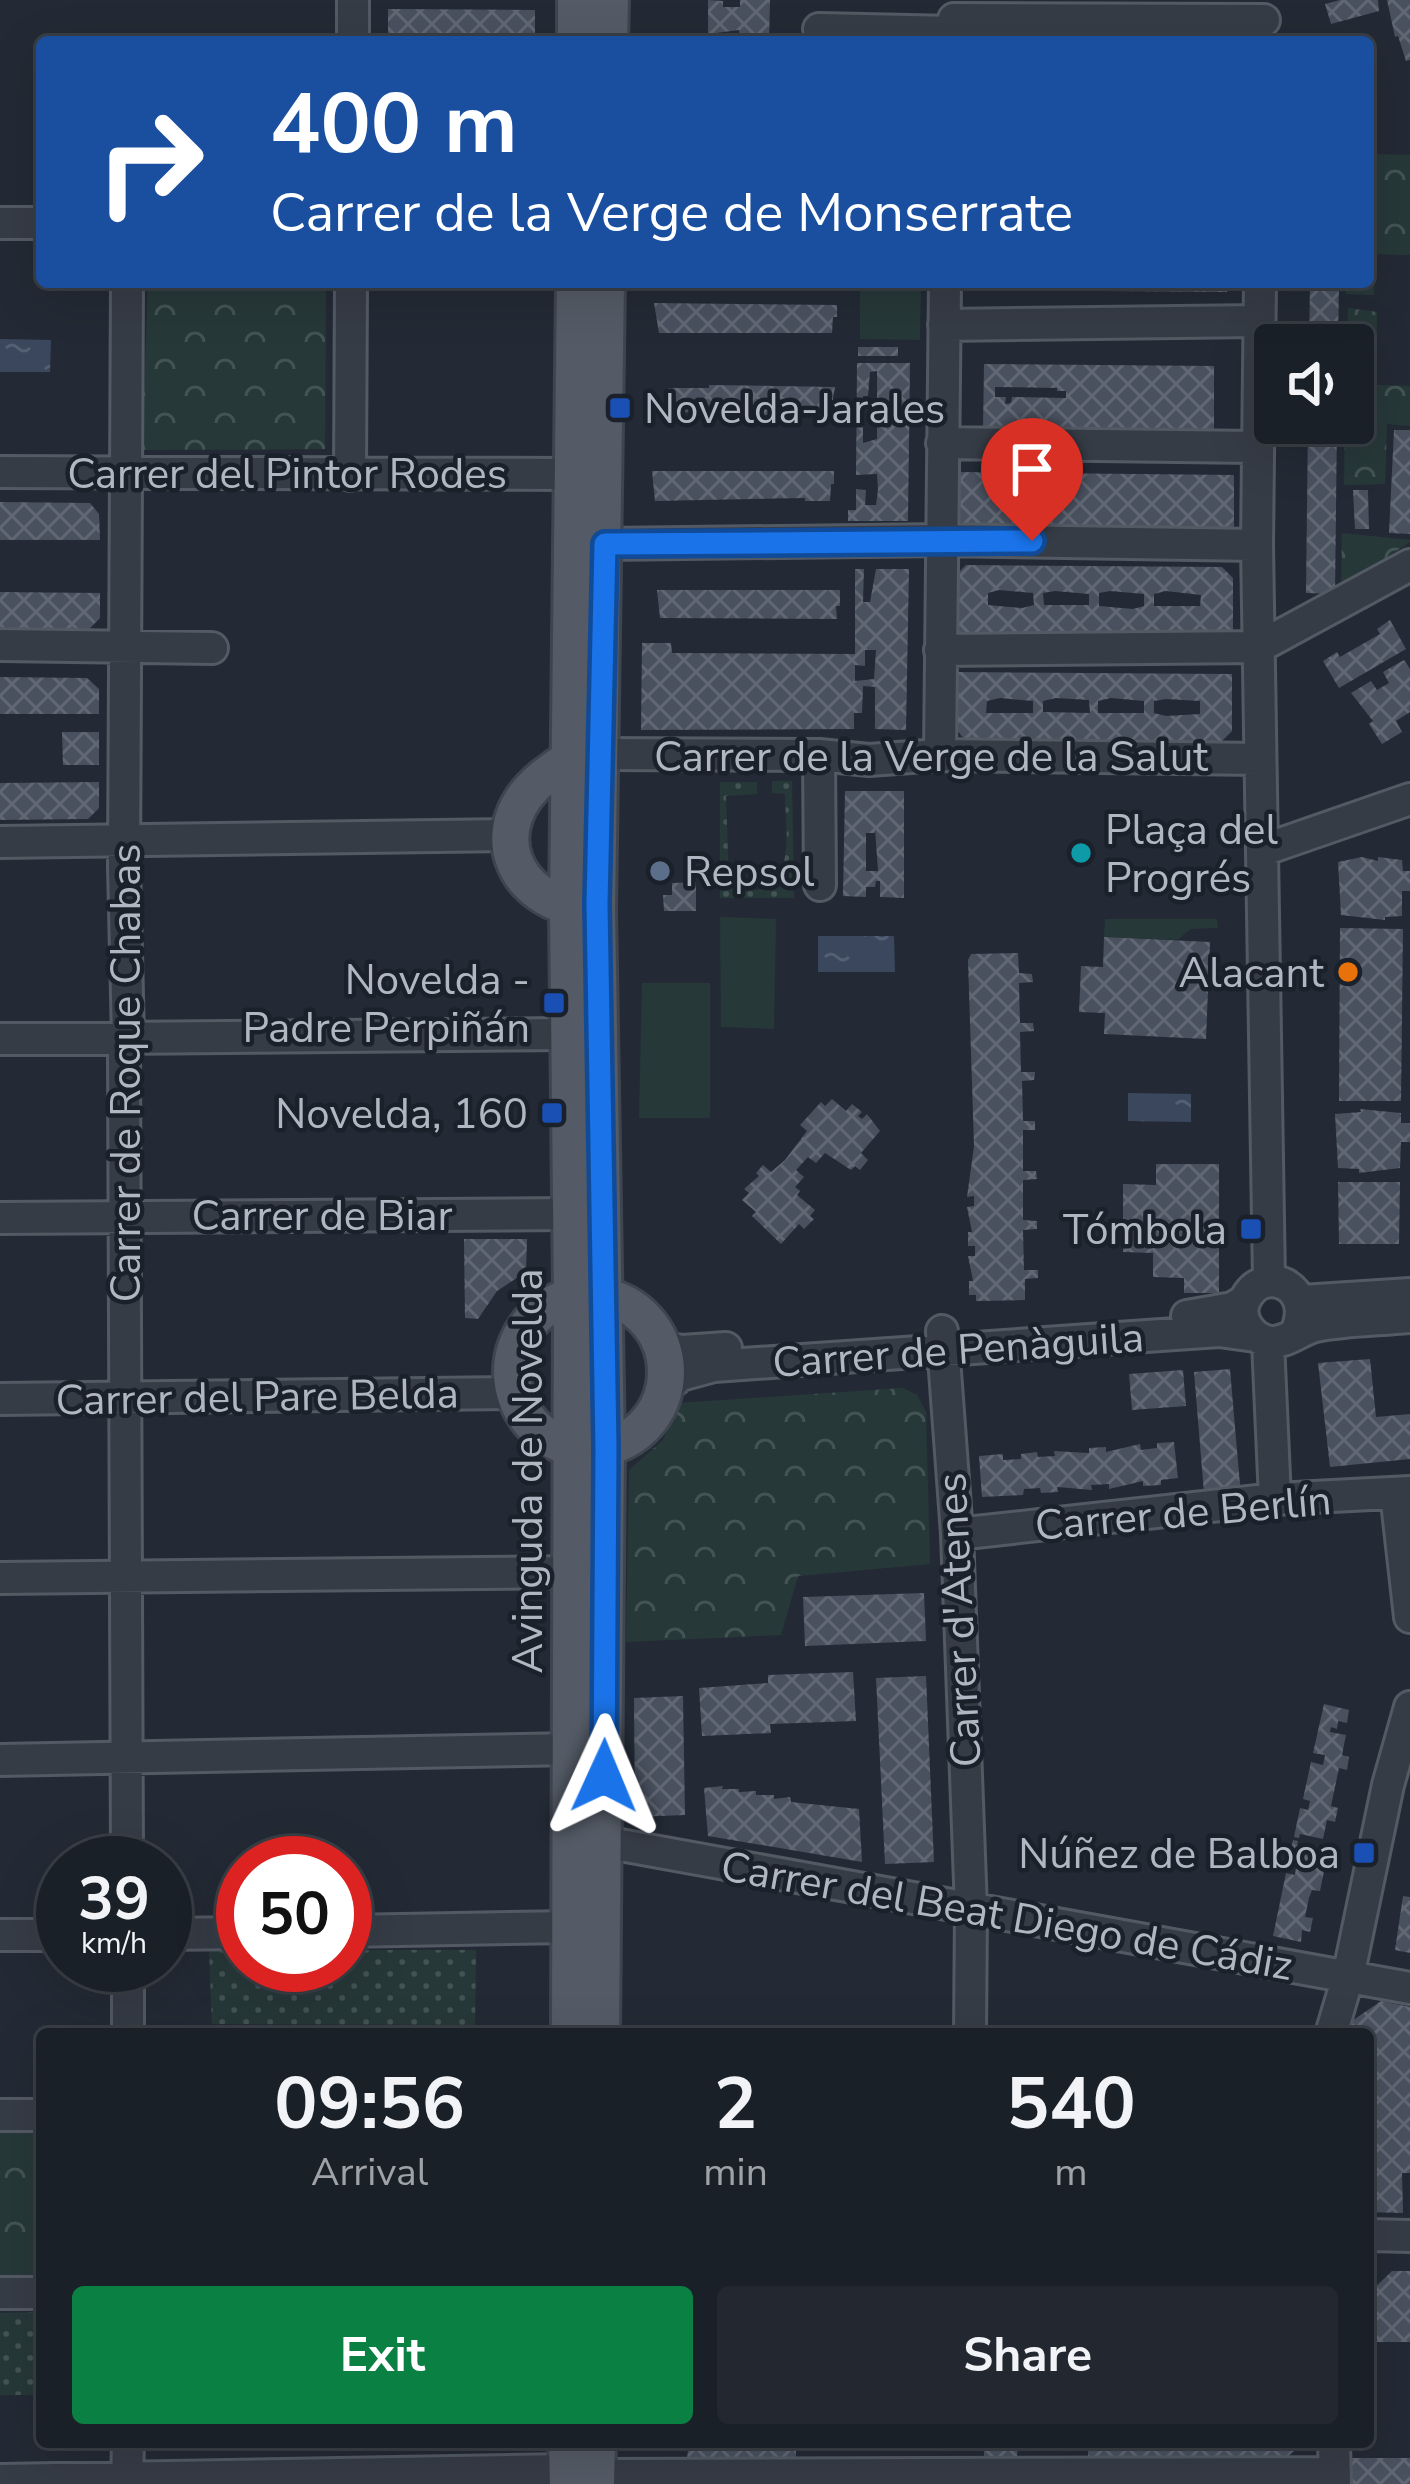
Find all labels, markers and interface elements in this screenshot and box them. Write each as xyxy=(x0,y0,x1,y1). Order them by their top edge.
text: 400 m xyxy=(270,67,518,182)
icon: right xyxy=(72,84,228,240)
text: Carrer de la Verge de Monserrate xyxy=(270,176,1073,250)
map controls xyxy=(1254,324,1374,444)
button: sound xyxy=(1254,324,1374,444)
place label: Novelda-Jarales xyxy=(644,381,945,438)
marker: Novelda-Jarales xyxy=(607,395,633,421)
pin xyxy=(981,418,1083,541)
icon: arrive xyxy=(999,436,1065,502)
street label: Carrer del Pintor Rodes xyxy=(67,446,507,503)
street label: Carrer de la Verge de la Salut xyxy=(654,729,1208,786)
place label: Plaça del Progrés xyxy=(1105,802,1278,907)
marker: Plaça del Progrés xyxy=(1068,840,1094,866)
street label: Carrer de Roque Chabas xyxy=(98,844,155,1302)
place label: Repsol xyxy=(684,844,815,901)
marker: Repsol xyxy=(647,858,673,884)
place label: Alacant xyxy=(1179,945,1324,1002)
place label: Novelda - Padre Perpiñán xyxy=(243,952,530,1057)
marker: Alacant xyxy=(1335,959,1361,985)
marker: Novelda - Padre Perpiñán xyxy=(541,990,567,1016)
place label: Novelda, 160 xyxy=(275,1086,528,1143)
marker: Novelda, 160 xyxy=(539,1100,565,1126)
street label: Carrer de Biar xyxy=(192,1188,452,1245)
place label: Tómbola xyxy=(1063,1202,1227,1259)
marker: Tómbola xyxy=(1238,1216,1264,1242)
street label: Avinguda de Novelda xyxy=(500,1269,557,1673)
street label: Carrer de Penàguila xyxy=(770,1309,1146,1392)
street label: Carrer del Pare Belda xyxy=(55,1365,459,1430)
street label: Carrer d'Atenes xyxy=(923,1471,996,1769)
street label: Carrer de Berlín xyxy=(1033,1472,1334,1555)
position arrow xyxy=(541,1713,667,1839)
place label: Núñez de Balboa xyxy=(1018,1826,1340,1883)
speed limit sign: 50 xyxy=(216,1836,372,1992)
street label: Carrer del Beat Diego de Cádiz xyxy=(716,1838,1297,1995)
marker: Núñez de Balboa xyxy=(1351,1840,1377,1866)
text: 39 xyxy=(78,1858,150,1940)
text: km/h xyxy=(81,1923,147,1964)
text: 09:56 xyxy=(274,2055,465,2153)
text: 2 xyxy=(714,2055,757,2153)
text: 540 xyxy=(1006,2055,1136,2153)
text: Arrival xyxy=(311,2146,428,2199)
text: min xyxy=(703,2146,768,2199)
text: m xyxy=(1054,2146,1088,2199)
button: Exit xyxy=(72,2286,693,2424)
button: Share xyxy=(717,2286,1338,2424)

